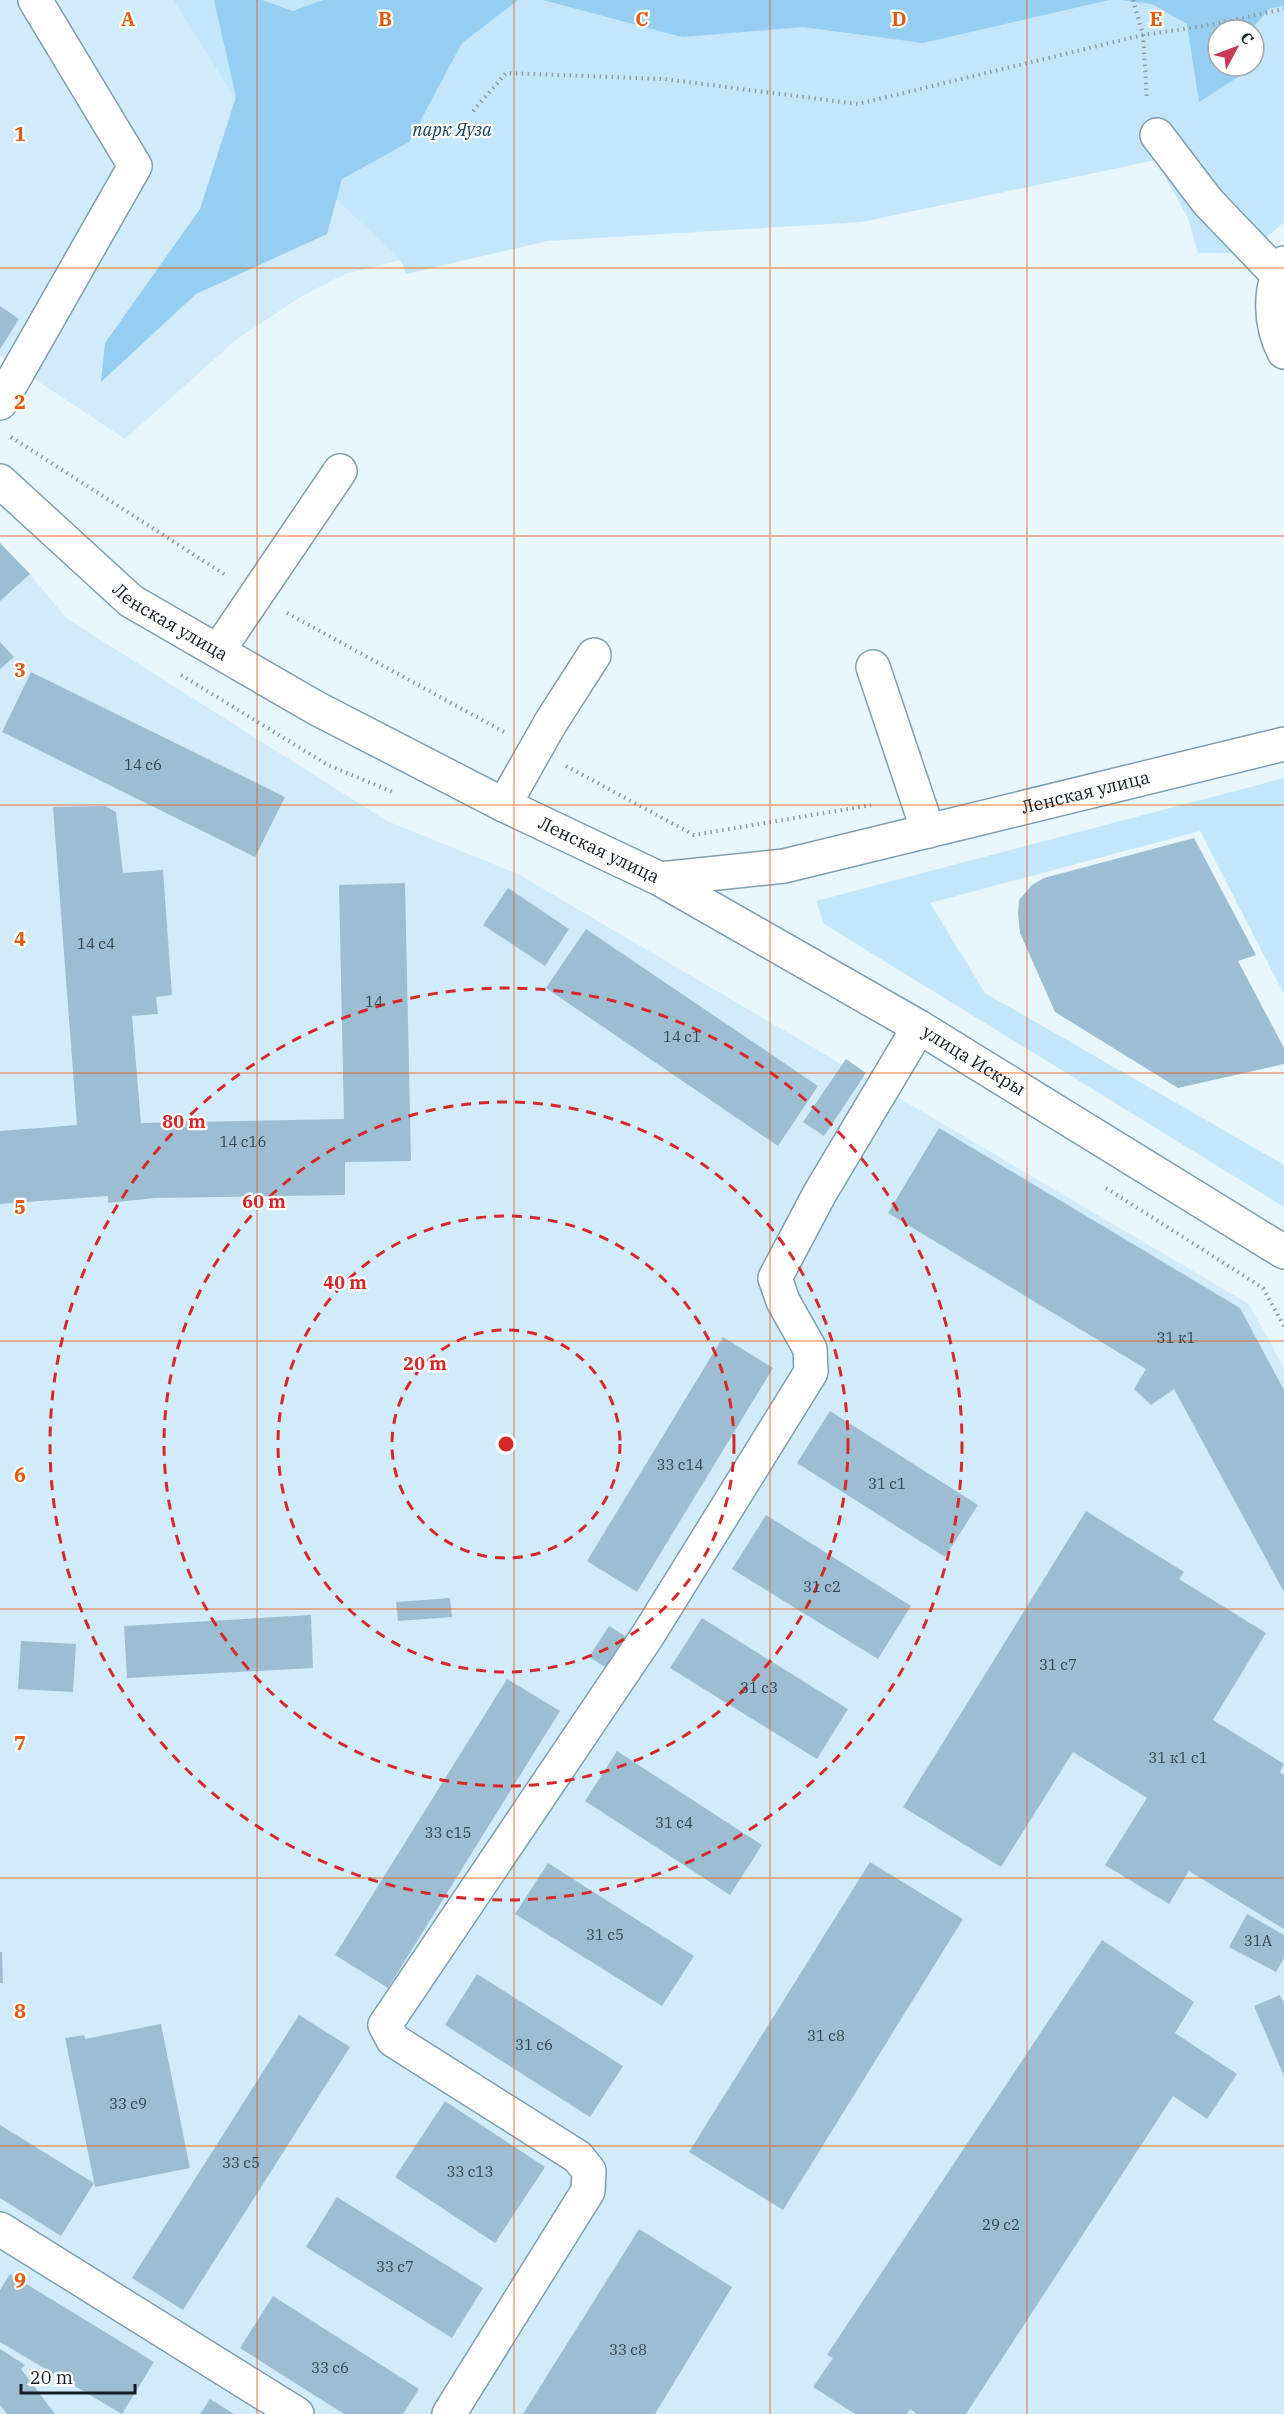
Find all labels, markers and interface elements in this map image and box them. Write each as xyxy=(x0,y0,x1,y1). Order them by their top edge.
text: A xyxy=(121,5,135,32)
text: B xyxy=(378,5,392,32)
text: C xyxy=(635,5,649,32)
text: D xyxy=(891,5,907,32)
text: E xyxy=(1149,5,1163,32)
north arrow xyxy=(1206,18,1266,78)
text: С xyxy=(1236,28,1258,49)
park label: парк Яуза xyxy=(412,118,492,141)
text: 1 xyxy=(14,120,26,147)
text: 2 xyxy=(14,388,26,415)
street label: Ленская улица xyxy=(108,578,232,666)
text: 3 xyxy=(14,656,26,683)
house number: 14 с6 xyxy=(124,755,162,774)
street label: Ленская улица xyxy=(1019,765,1152,819)
street label: Ленская улица xyxy=(535,811,664,888)
text: 4 xyxy=(14,925,26,952)
house number: 14 с4 xyxy=(77,934,115,953)
house number: 14 xyxy=(365,992,383,1011)
street label: улица Искры xyxy=(918,1020,1030,1101)
house number: 14 с1 xyxy=(663,1027,701,1046)
text: 80 m xyxy=(162,1110,206,1133)
house number: 14 с16 xyxy=(219,1132,267,1151)
text: 60 m xyxy=(242,1190,286,1213)
text: 5 xyxy=(14,1193,26,1220)
text: 40 m xyxy=(323,1271,367,1294)
house number: 31 к1 xyxy=(1156,1328,1196,1347)
text: 20 m xyxy=(403,1352,447,1375)
centre of rings xyxy=(496,1434,516,1454)
house number: 33 с14 xyxy=(656,1455,704,1474)
text: 6 xyxy=(14,1461,26,1488)
house number: 31 с1 xyxy=(868,1474,906,1493)
house number: 31 с2 xyxy=(803,1577,841,1596)
house number: 31 с7 xyxy=(1039,1655,1077,1674)
house number: 31 с3 xyxy=(740,1678,778,1697)
text: 7 xyxy=(14,1729,26,1756)
house number: 31 к1 с1 xyxy=(1148,1748,1208,1767)
house number: 31 с4 xyxy=(655,1813,693,1832)
house number: 33 с15 xyxy=(424,1823,472,1842)
house number: 31 с5 xyxy=(586,1925,624,1944)
house number: 31А xyxy=(1244,1931,1273,1950)
text: 8 xyxy=(14,1997,26,2024)
house number: 31 с8 xyxy=(807,2026,845,2045)
house number: 31 с6 xyxy=(515,2035,553,2054)
house number: 33 с9 xyxy=(109,2094,147,2113)
house number: 33 с5 xyxy=(222,2153,260,2172)
house number: 33 с13 xyxy=(446,2162,494,2181)
house number: 29 с2 xyxy=(982,2215,1020,2234)
house number: 33 с7 xyxy=(376,2257,414,2276)
text: 9 xyxy=(14,2266,26,2293)
house number: 33 с8 xyxy=(609,2340,647,2359)
scale bar xyxy=(21,2357,135,2395)
house number: 33 с6 xyxy=(311,2358,349,2377)
text: 20 m xyxy=(30,2366,73,2389)

